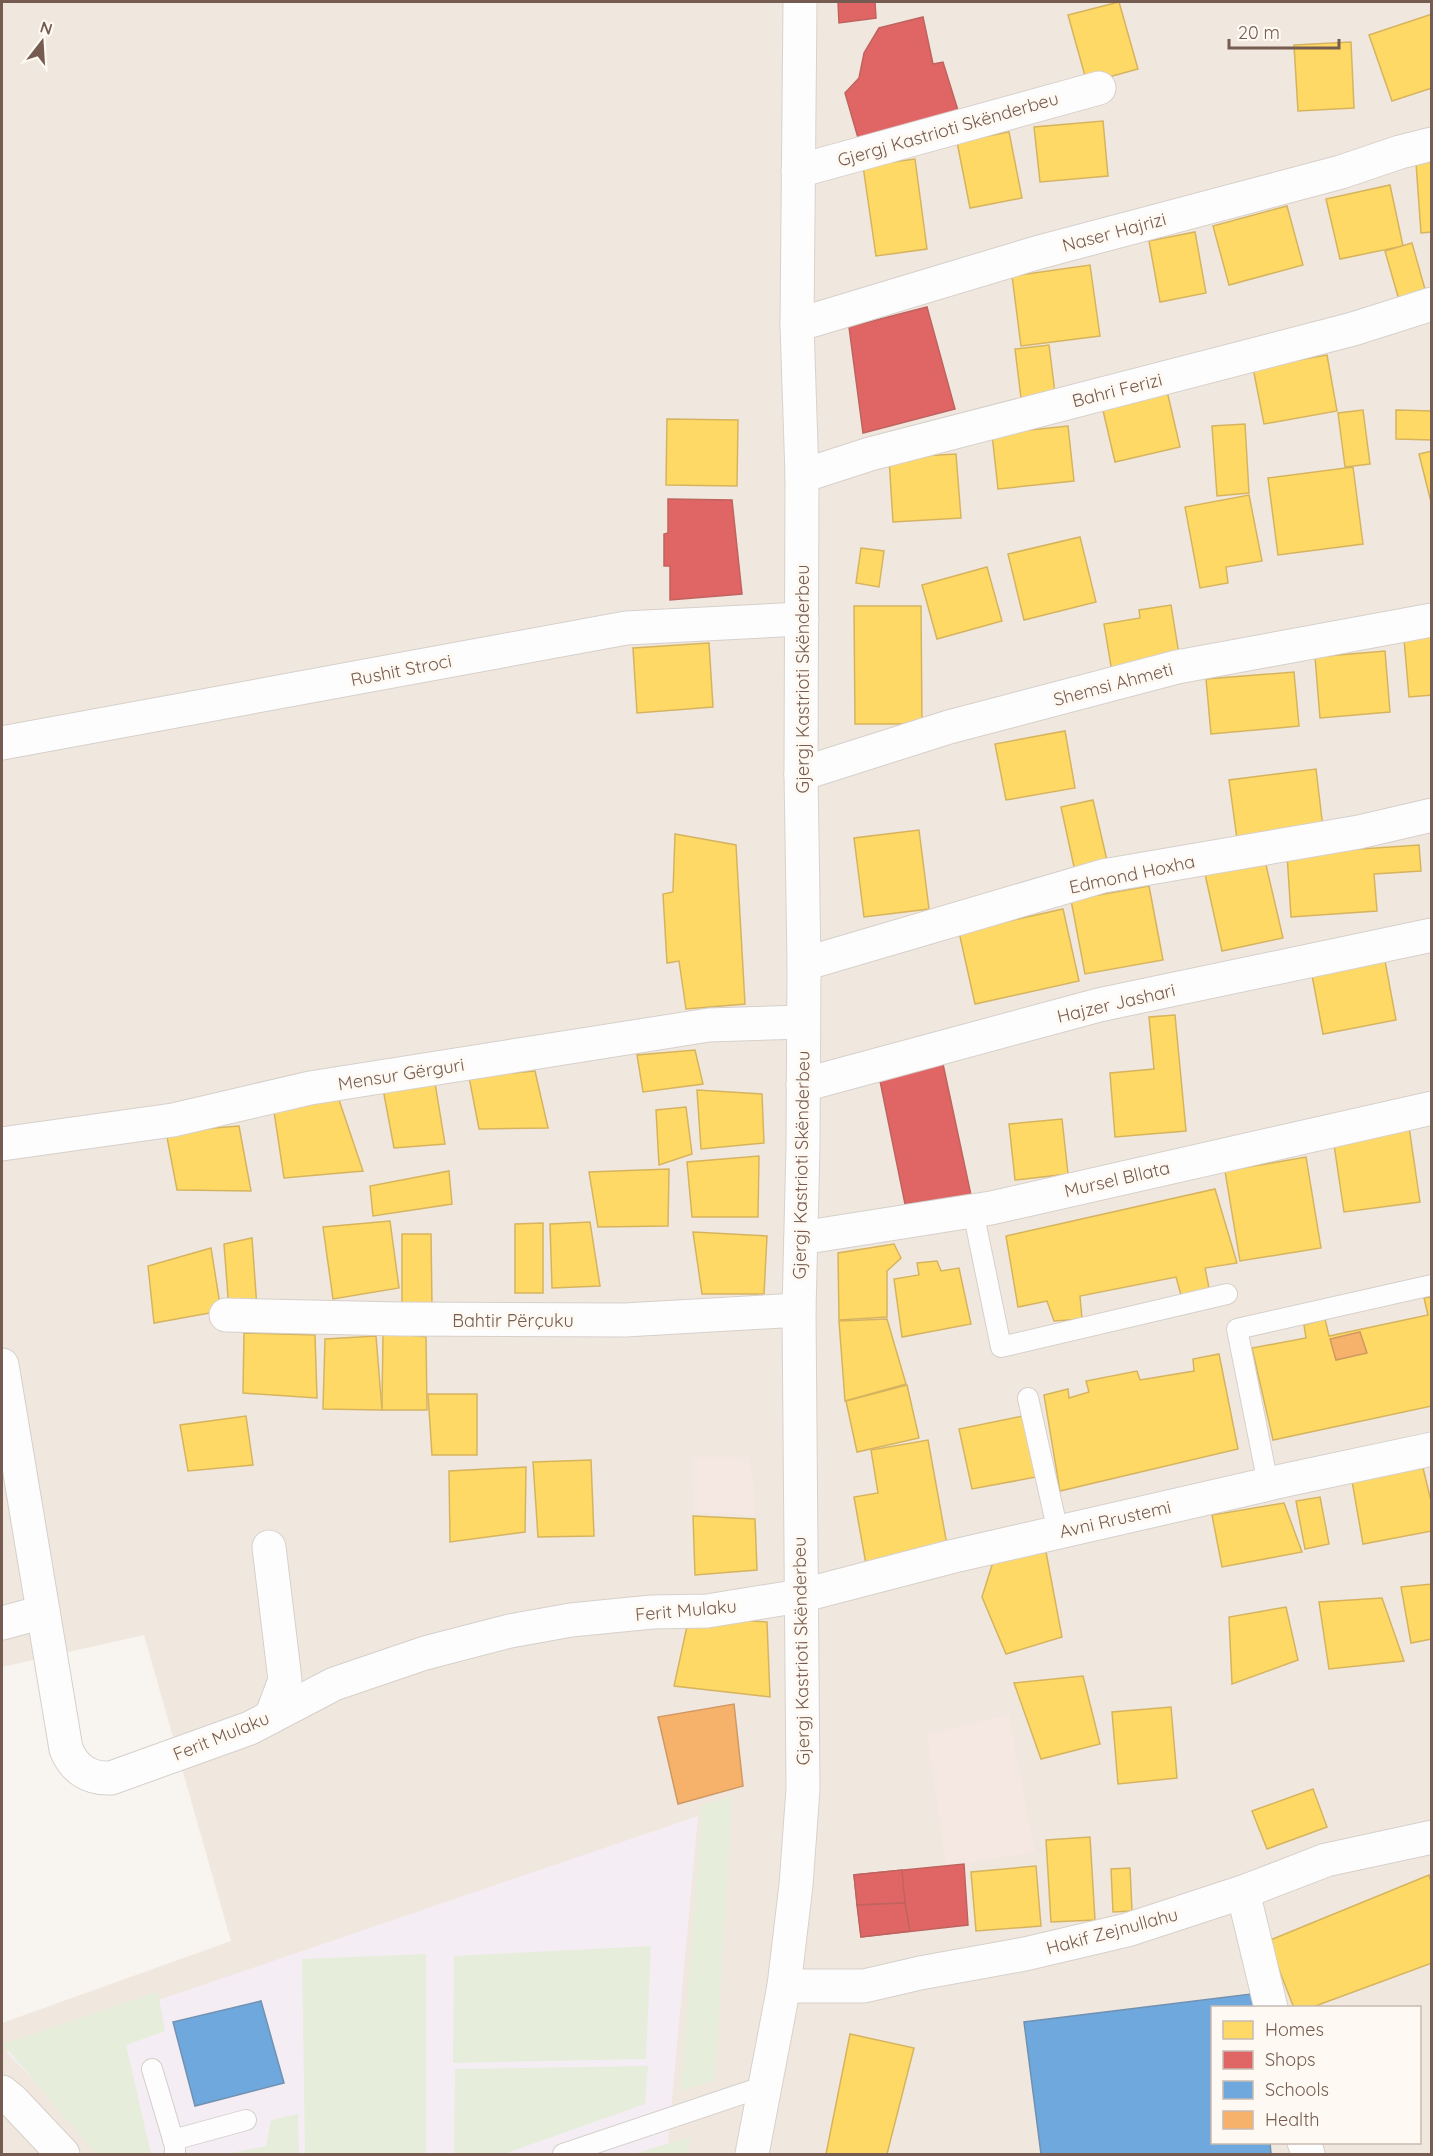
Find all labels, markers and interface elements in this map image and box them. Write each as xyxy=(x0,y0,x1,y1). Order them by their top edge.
north arrow xyxy=(12,12,72,72)
scale bar xyxy=(1229,12,1338,50)
text: N xyxy=(38,16,55,39)
text: 20 m xyxy=(1238,21,1280,44)
street label: Gjergj Kastrioti Skënderbeu xyxy=(835,86,1061,172)
street label: Naser Hajrizi xyxy=(1060,207,1168,257)
street label: Bahri Ferizi xyxy=(1070,368,1164,412)
street label: Gjergj Kastrioti Skënderbeu xyxy=(791,565,814,793)
street label: Rushit Stroci xyxy=(349,649,453,691)
street label: Shemsi Ahmeti xyxy=(1051,657,1175,711)
street label: Edmond Hoxha xyxy=(1067,849,1197,899)
street label: Hajzer Jashari xyxy=(1055,978,1177,1028)
street label: Gjergj Kastrioti Skënderbeu xyxy=(788,1050,814,1280)
street label: Mensur Gërguri xyxy=(336,1053,466,1095)
street label: Mursel Bllata xyxy=(1062,1156,1172,1202)
street label: Bahtir Përçuku xyxy=(452,1309,574,1332)
street label: Avni Rrustemi xyxy=(1057,1495,1173,1543)
street label: Gjergj Kastrioti Skënderbeu xyxy=(788,1536,814,1766)
street label: Ferit Mulaku xyxy=(634,1594,738,1626)
street label: Ferit Mulaku xyxy=(169,1706,273,1766)
street label: Hakif Zejnullahu xyxy=(1044,1902,1180,1960)
legend xyxy=(1211,2006,1421,2144)
text: Homes xyxy=(1265,2018,1324,2041)
text: Shops xyxy=(1265,2048,1316,2071)
text: Schools xyxy=(1265,2078,1329,2101)
text: Health xyxy=(1265,2108,1320,2131)

